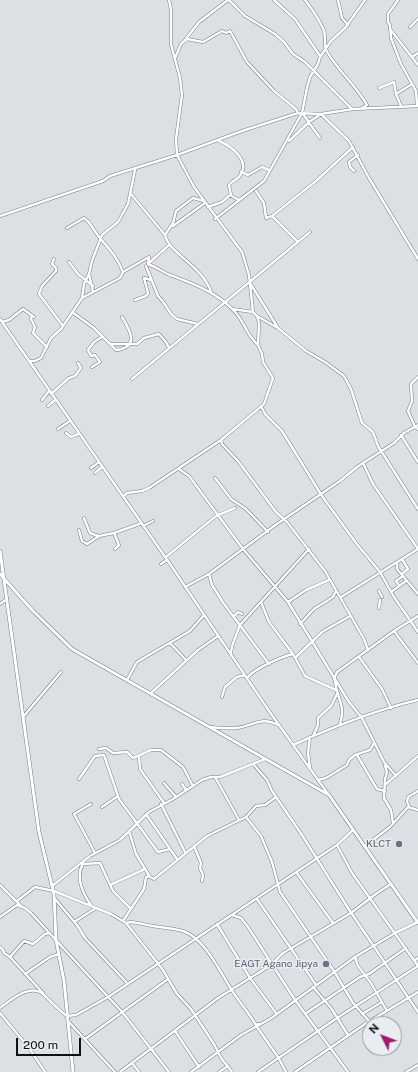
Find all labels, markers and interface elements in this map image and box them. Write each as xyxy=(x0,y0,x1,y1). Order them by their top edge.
place label: KLCT xyxy=(366,838,391,850)
marker: KLCT xyxy=(394,839,404,849)
place label: EAGT Agano Jipya xyxy=(234,958,318,970)
marker: EAGT Agano Jipya xyxy=(321,959,331,969)
north arrow xyxy=(362,1016,402,1056)
text: N xyxy=(366,1021,381,1036)
scale bar xyxy=(18,1030,83,1056)
text: 200 m xyxy=(23,1038,58,1052)

